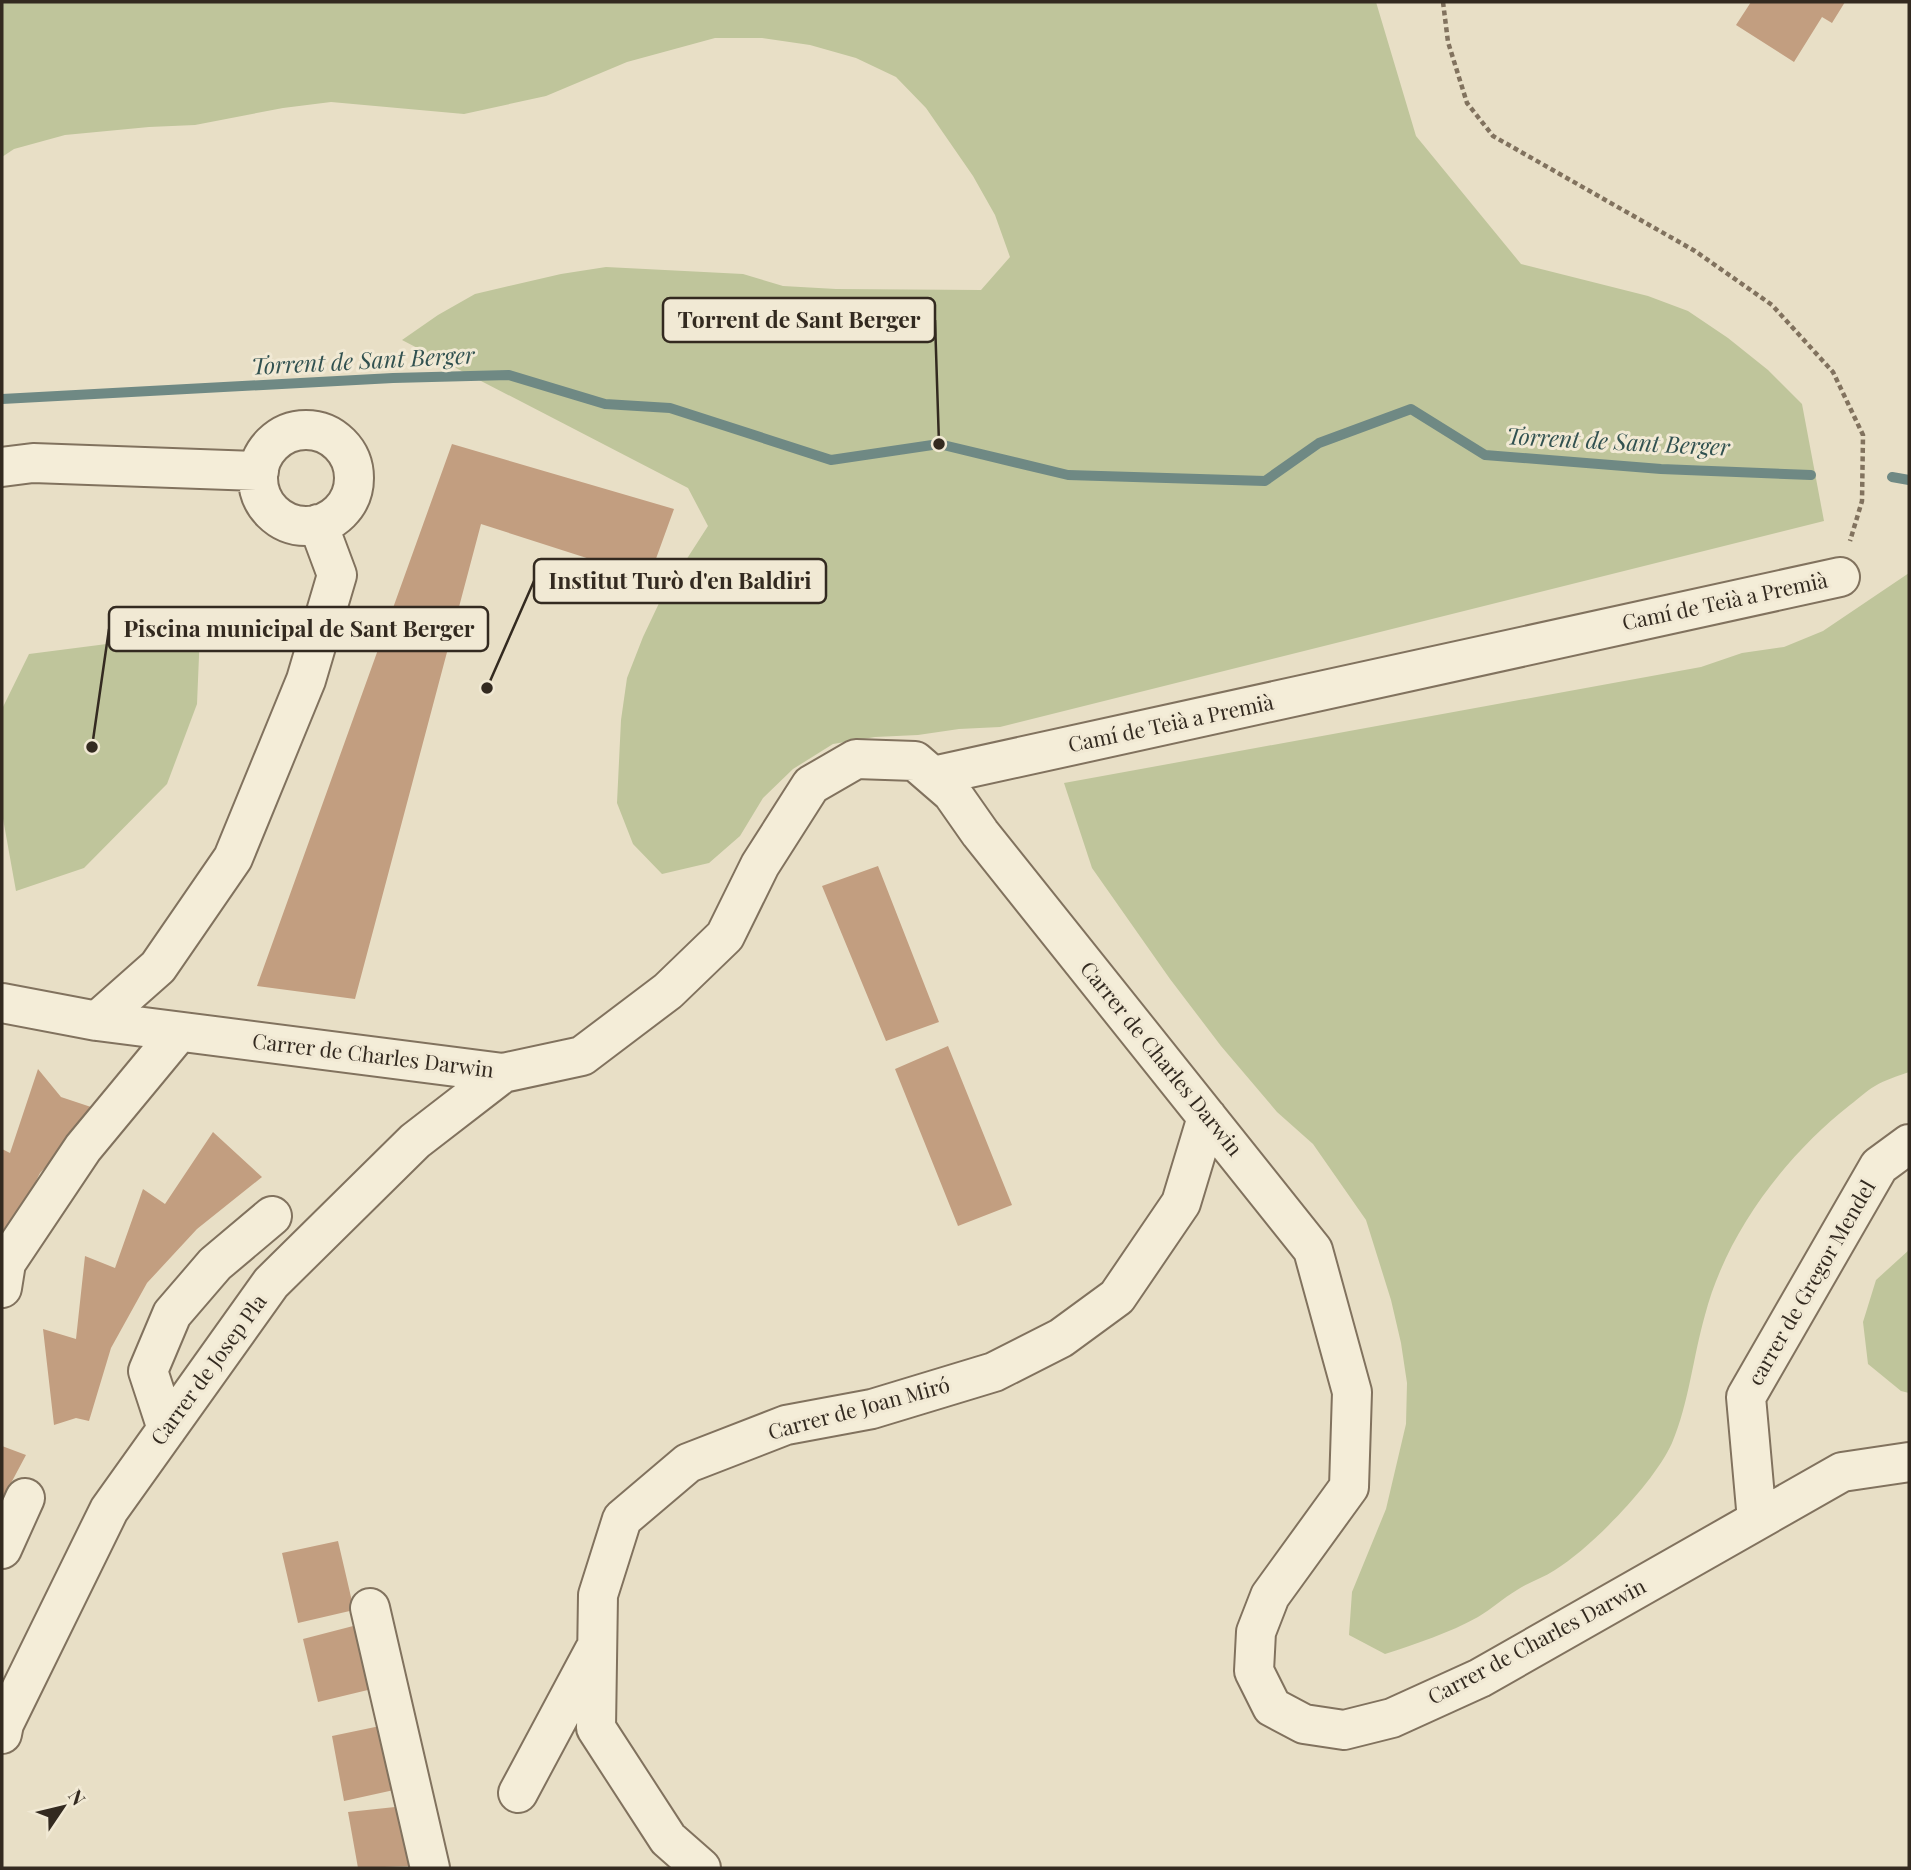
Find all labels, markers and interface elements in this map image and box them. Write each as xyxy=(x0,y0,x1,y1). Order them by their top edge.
callout: Torrent de Sant Berger xyxy=(663,298,935,342)
text: Torrent de Sant Berger xyxy=(677,303,921,334)
water label: Torrent de Sant Berger xyxy=(251,338,477,381)
water label: Torrent de Sant Berger xyxy=(1506,419,1732,462)
callout: Institut Turò d'en Baldiri xyxy=(534,559,826,603)
text: Institut Turò d'en Baldiri xyxy=(549,564,811,595)
street label: Camí de Teià a Premià xyxy=(1619,564,1830,636)
callout: Piscina municipal de Sant Berger xyxy=(109,607,488,651)
text: Piscina municipal de Sant Berger xyxy=(123,612,475,643)
street label: Camí de Teià a Premià xyxy=(1065,686,1276,758)
street label: Carrer de Charles Darwin xyxy=(1075,955,1250,1161)
street label: Carrer de Charles Darwin xyxy=(251,1025,496,1083)
street label: carrer de Gregor Mendel xyxy=(1740,1174,1881,1390)
street label: Carrer de Josep Pla xyxy=(143,1287,272,1450)
street label: Carrer de Joan Miró xyxy=(765,1369,952,1445)
street label: Carrer de Charles Darwin xyxy=(1422,1571,1650,1710)
north arrow xyxy=(28,1772,98,1842)
text: N xyxy=(63,1784,92,1810)

